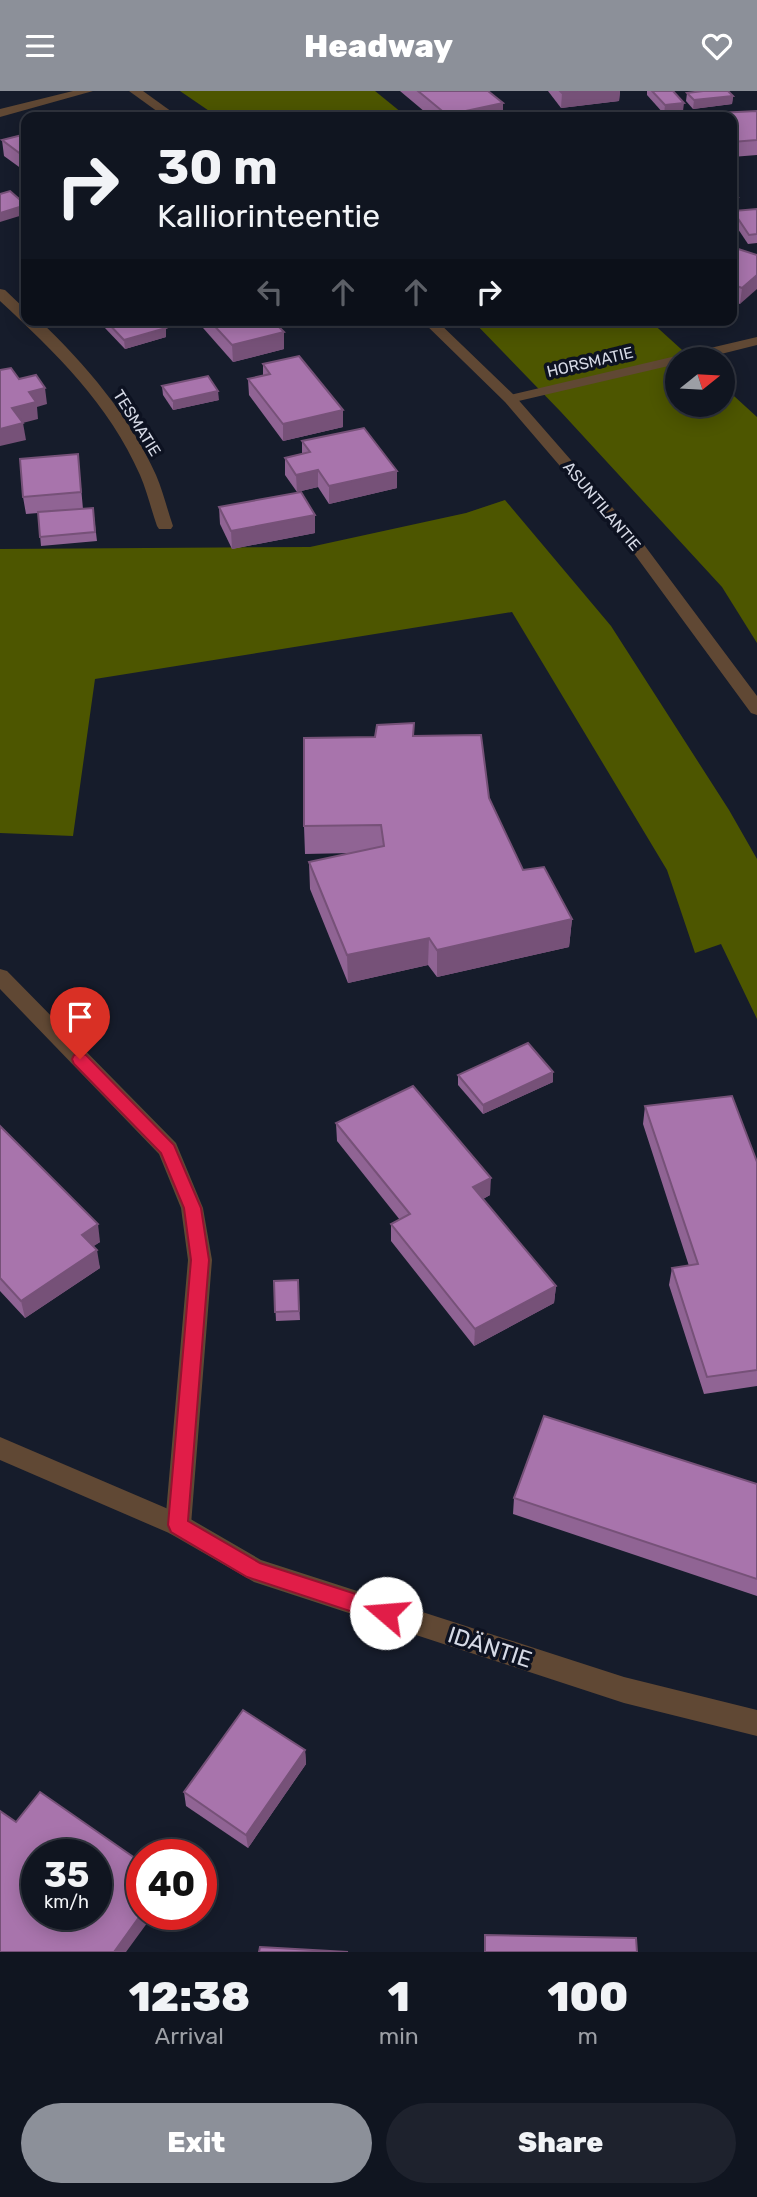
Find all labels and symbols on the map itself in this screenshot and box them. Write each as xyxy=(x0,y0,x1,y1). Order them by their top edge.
street label: HORSMATIE xyxy=(545,343,635,381)
north arrow xyxy=(665,347,735,417)
street label: TESMATIE xyxy=(109,386,165,460)
street label: ASUNTILANTIE xyxy=(559,458,645,554)
pin xyxy=(50,987,110,1059)
position arrow xyxy=(349,1576,423,1650)
street label: IDÄNTIE xyxy=(444,1620,536,1674)
speed limit sign: 40 xyxy=(126,1839,217,1930)

